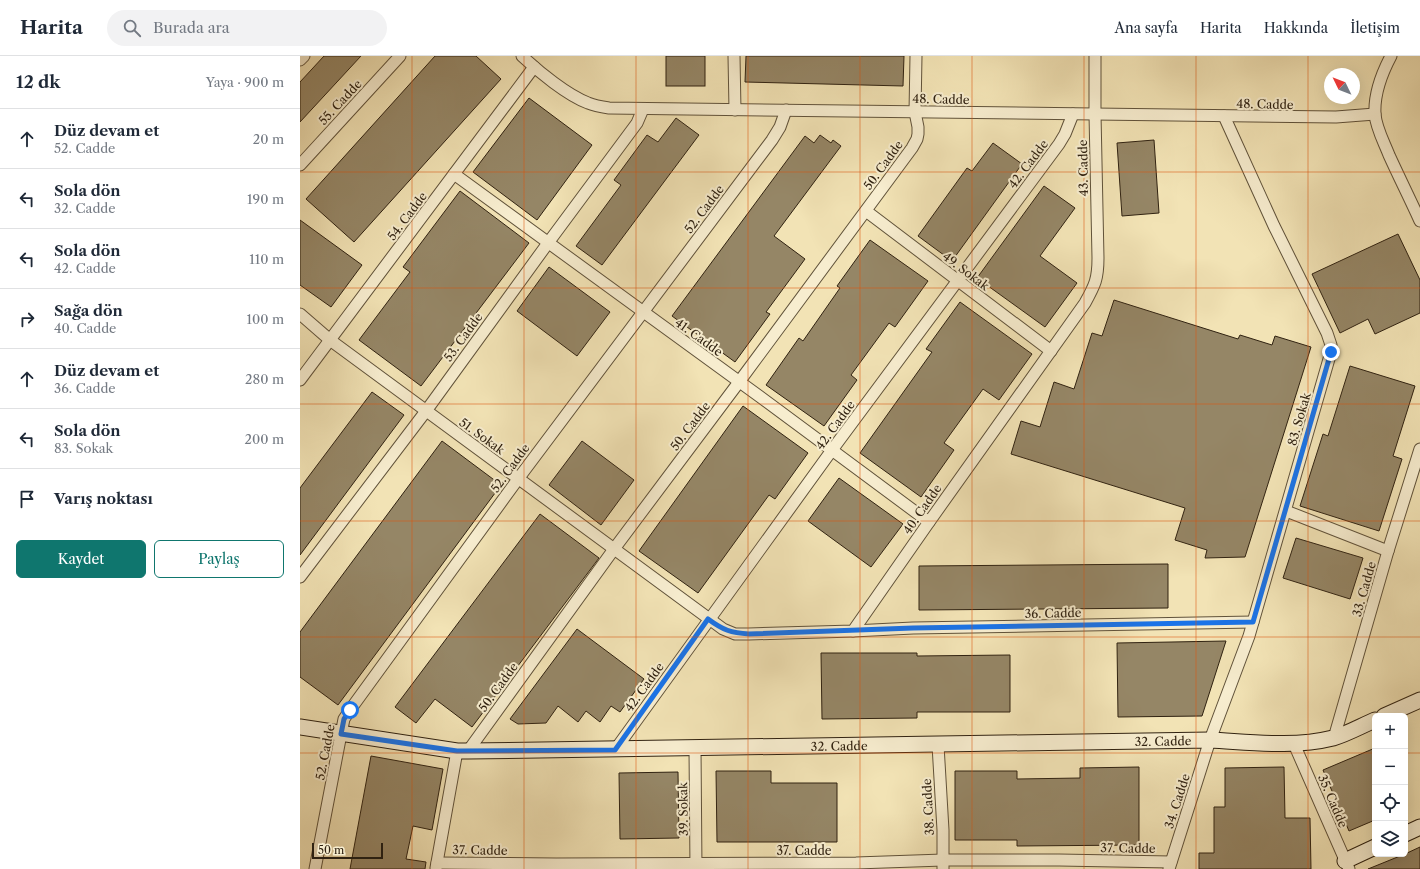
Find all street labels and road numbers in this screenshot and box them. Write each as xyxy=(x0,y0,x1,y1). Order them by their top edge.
street label: 55. Cadde xyxy=(315,76,365,128)
street label: 48. Cadde xyxy=(912,91,970,107)
street label: 48. Cadde xyxy=(1236,96,1294,112)
street label: 42. Cadde xyxy=(1005,136,1051,191)
street label: 50. Cadde xyxy=(860,137,906,193)
street label: 43. Cadde xyxy=(1075,139,1091,197)
street label: 52. Cadde xyxy=(681,182,727,236)
street label: 54. Cadde xyxy=(384,189,430,243)
street label: 49. Sokak xyxy=(940,249,993,294)
street label: 53. Cadde xyxy=(440,310,486,364)
street label: 41. Cadde xyxy=(672,315,726,359)
street label: 83. Sokak xyxy=(1284,390,1314,447)
street label: 42. Cadde xyxy=(812,397,858,453)
street label: 50. Cadde xyxy=(667,398,713,453)
street label: 51. Sokak xyxy=(456,415,508,458)
street label: 52. Cadde xyxy=(487,440,533,495)
street label: 40. Cadde xyxy=(899,481,945,537)
street label: 33. Cadde xyxy=(1349,560,1379,618)
street label: 36. Cadde xyxy=(1024,605,1082,621)
street label: 50. Cadde xyxy=(475,659,521,715)
street label: 42. Cadde xyxy=(621,659,667,715)
street label: 52. Cadde xyxy=(312,722,338,781)
street label: 32. Cadde xyxy=(1135,733,1192,749)
street label: 32. Cadde xyxy=(811,738,868,753)
street label: 34. Cadde xyxy=(1161,771,1193,830)
street label: 35. Cadde xyxy=(1315,772,1351,830)
street label: 38. Cadde xyxy=(919,778,937,836)
street label: 39. Sokak xyxy=(675,781,691,836)
street label: 37. Cadde xyxy=(1100,840,1156,856)
street label: 37. Cadde xyxy=(452,842,508,858)
street label: 37. Cadde xyxy=(776,843,832,858)

